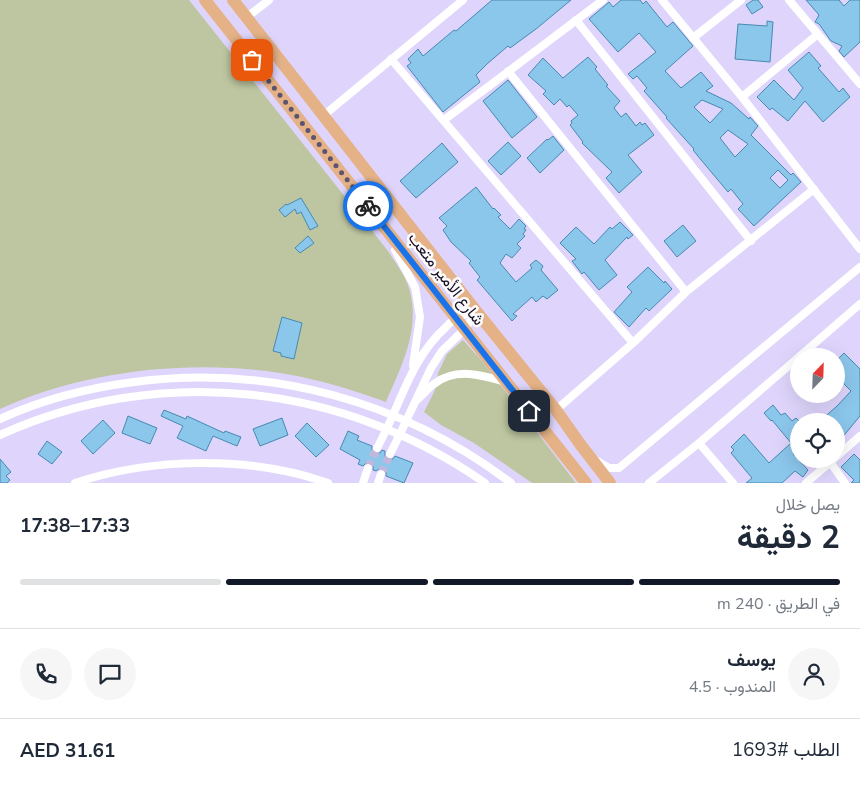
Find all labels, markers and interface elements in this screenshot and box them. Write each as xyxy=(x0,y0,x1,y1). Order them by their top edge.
pin xyxy=(231,39,273,81)
icon: bag xyxy=(238,46,266,74)
courier xyxy=(343,181,393,231)
icon: bike xyxy=(354,192,382,220)
street label: شارع الأمير متعب xyxy=(403,228,489,330)
north arrow xyxy=(790,348,845,402)
map controls xyxy=(790,348,845,468)
pin xyxy=(508,390,550,432)
icon: home xyxy=(515,397,543,425)
button: locate xyxy=(790,413,845,468)
text: يصل خلال xyxy=(776,494,840,516)
text: 17:33–17:38 xyxy=(20,513,130,539)
text: 2 دقيقة xyxy=(737,516,840,559)
text: في الطريق · 240 m xyxy=(717,593,840,615)
text: يوسف xyxy=(727,647,776,673)
button: phone xyxy=(20,648,72,700)
button: chat xyxy=(84,648,136,700)
button: person xyxy=(788,648,840,700)
text: المندوب · 4.5 xyxy=(689,676,776,698)
text: الطلب #1693 xyxy=(732,737,840,763)
text: AED 31.61 xyxy=(20,738,115,764)

